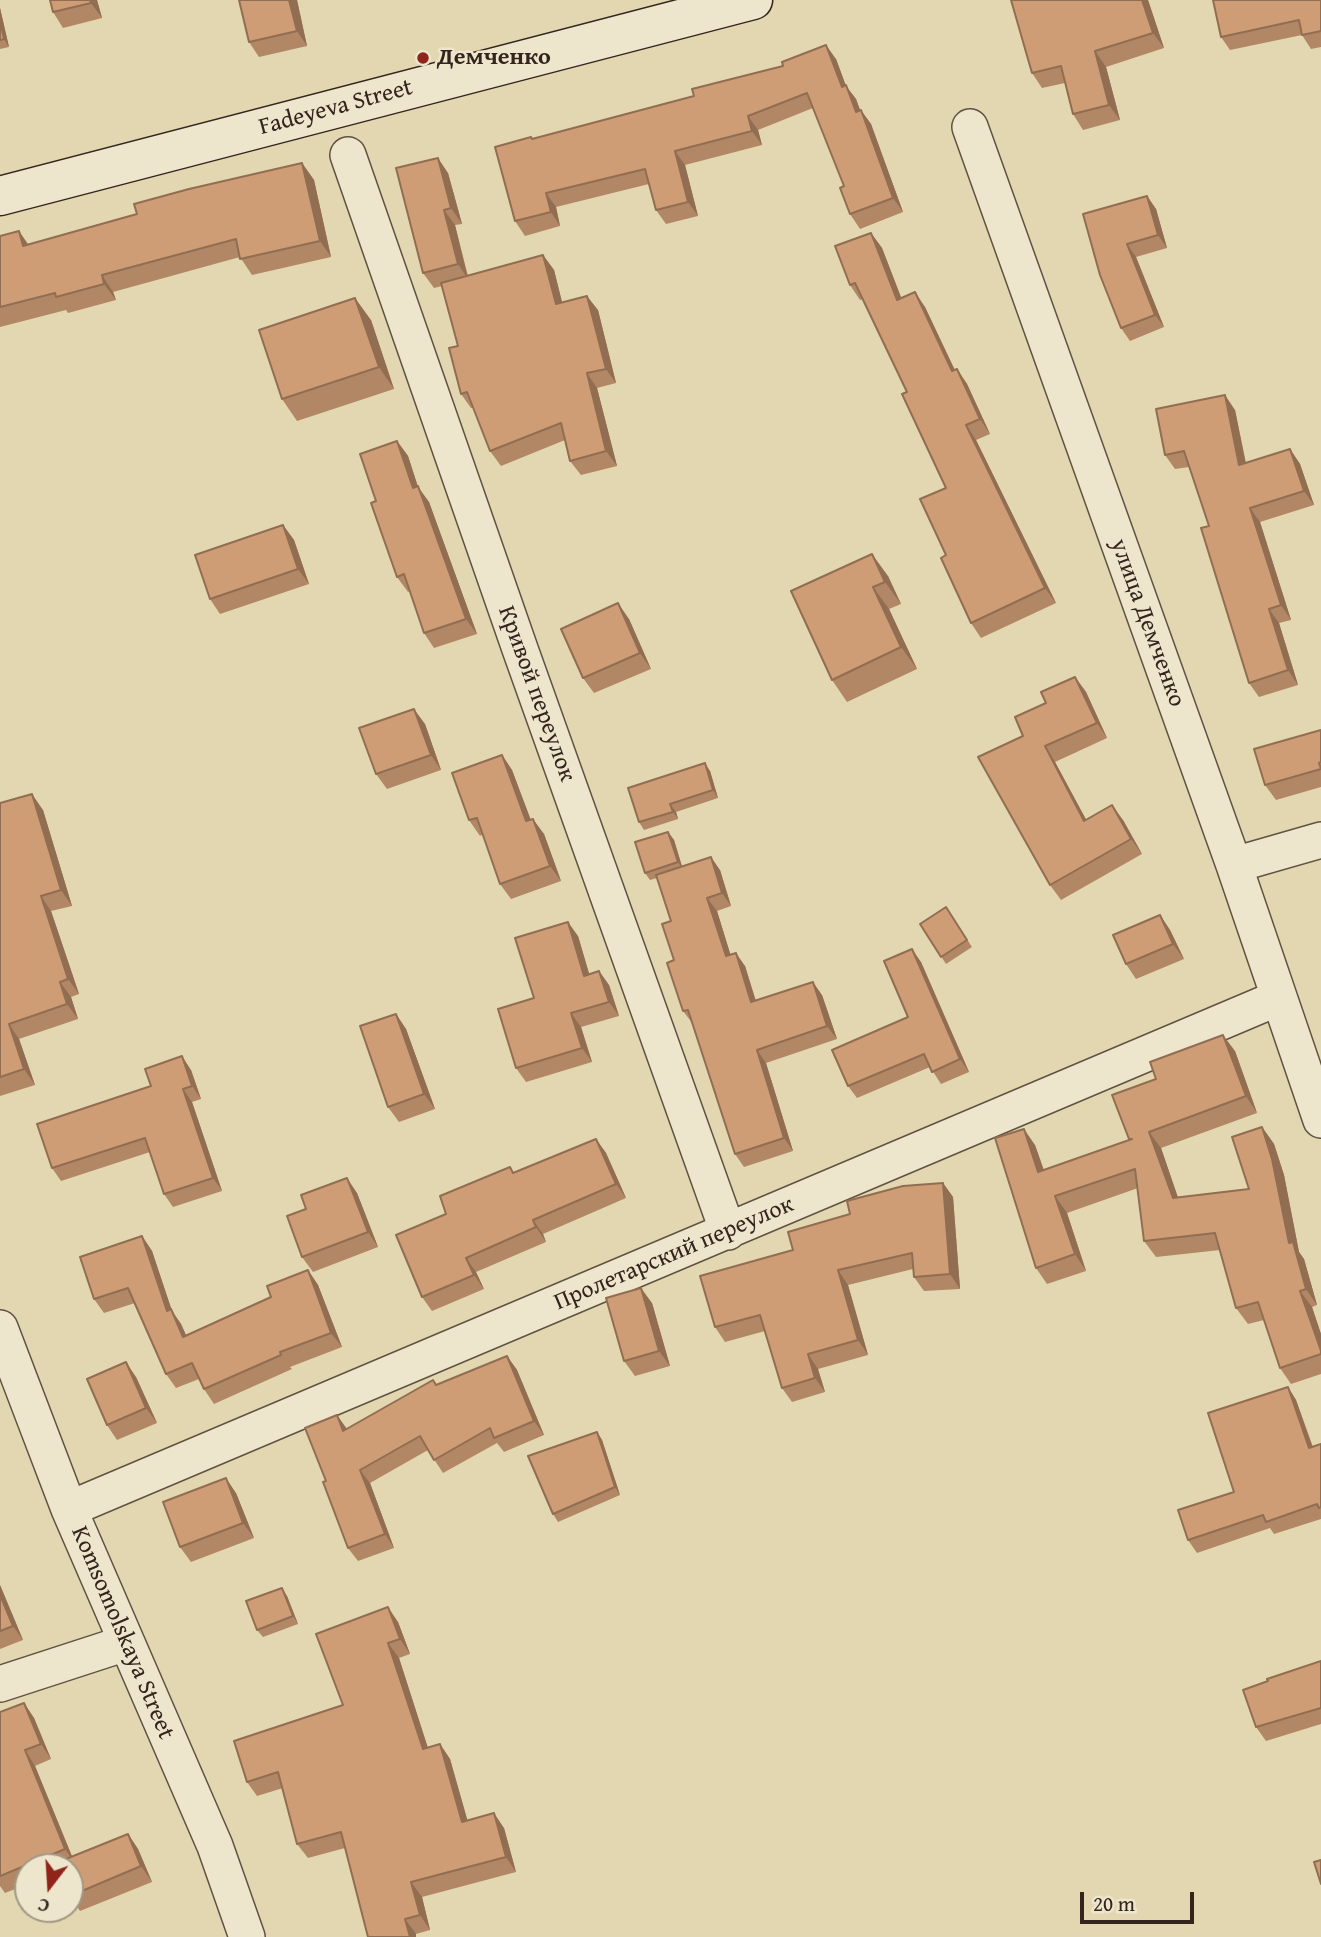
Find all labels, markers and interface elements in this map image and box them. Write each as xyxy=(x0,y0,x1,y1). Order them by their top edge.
place label: Демченко xyxy=(437,44,551,72)
marker: Демченко xyxy=(415,50,431,66)
street label: Fadeyeva Street xyxy=(256,74,416,142)
street label: улица Демченко xyxy=(1103,535,1191,711)
street label: Кривой переулок xyxy=(491,602,581,786)
street label: Пролетарский переулок xyxy=(550,1190,798,1318)
street label: Komsomolskaya Street xyxy=(64,1522,180,1744)
north arrow xyxy=(14,1853,84,1923)
scale bar xyxy=(1083,1878,1197,1922)
text: 20 m xyxy=(1093,1888,1135,1919)
text: С xyxy=(34,1891,53,1921)

